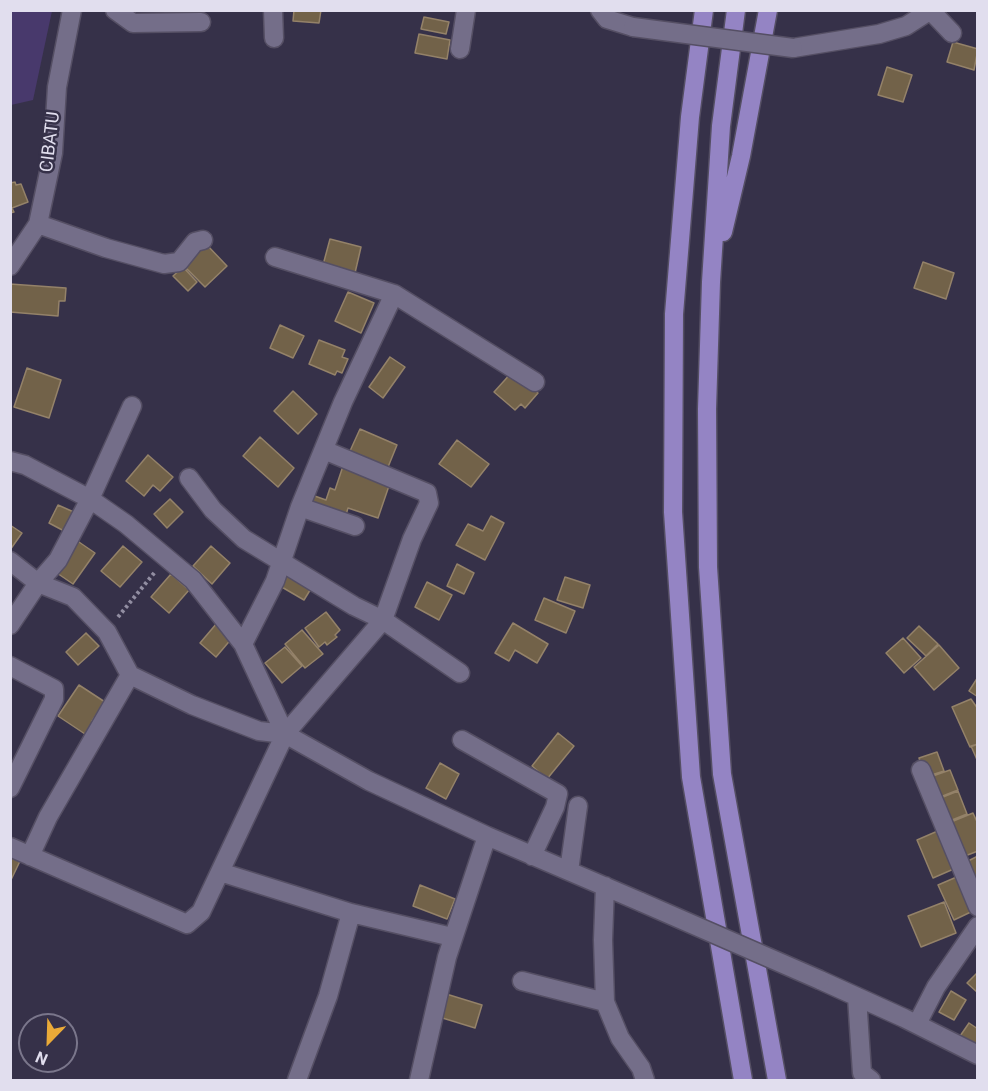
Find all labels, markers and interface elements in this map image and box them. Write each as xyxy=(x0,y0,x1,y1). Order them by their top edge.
street label: CIBATU xyxy=(37,110,65,174)
north arrow xyxy=(18,1013,78,1073)
text: N xyxy=(33,1047,50,1069)

